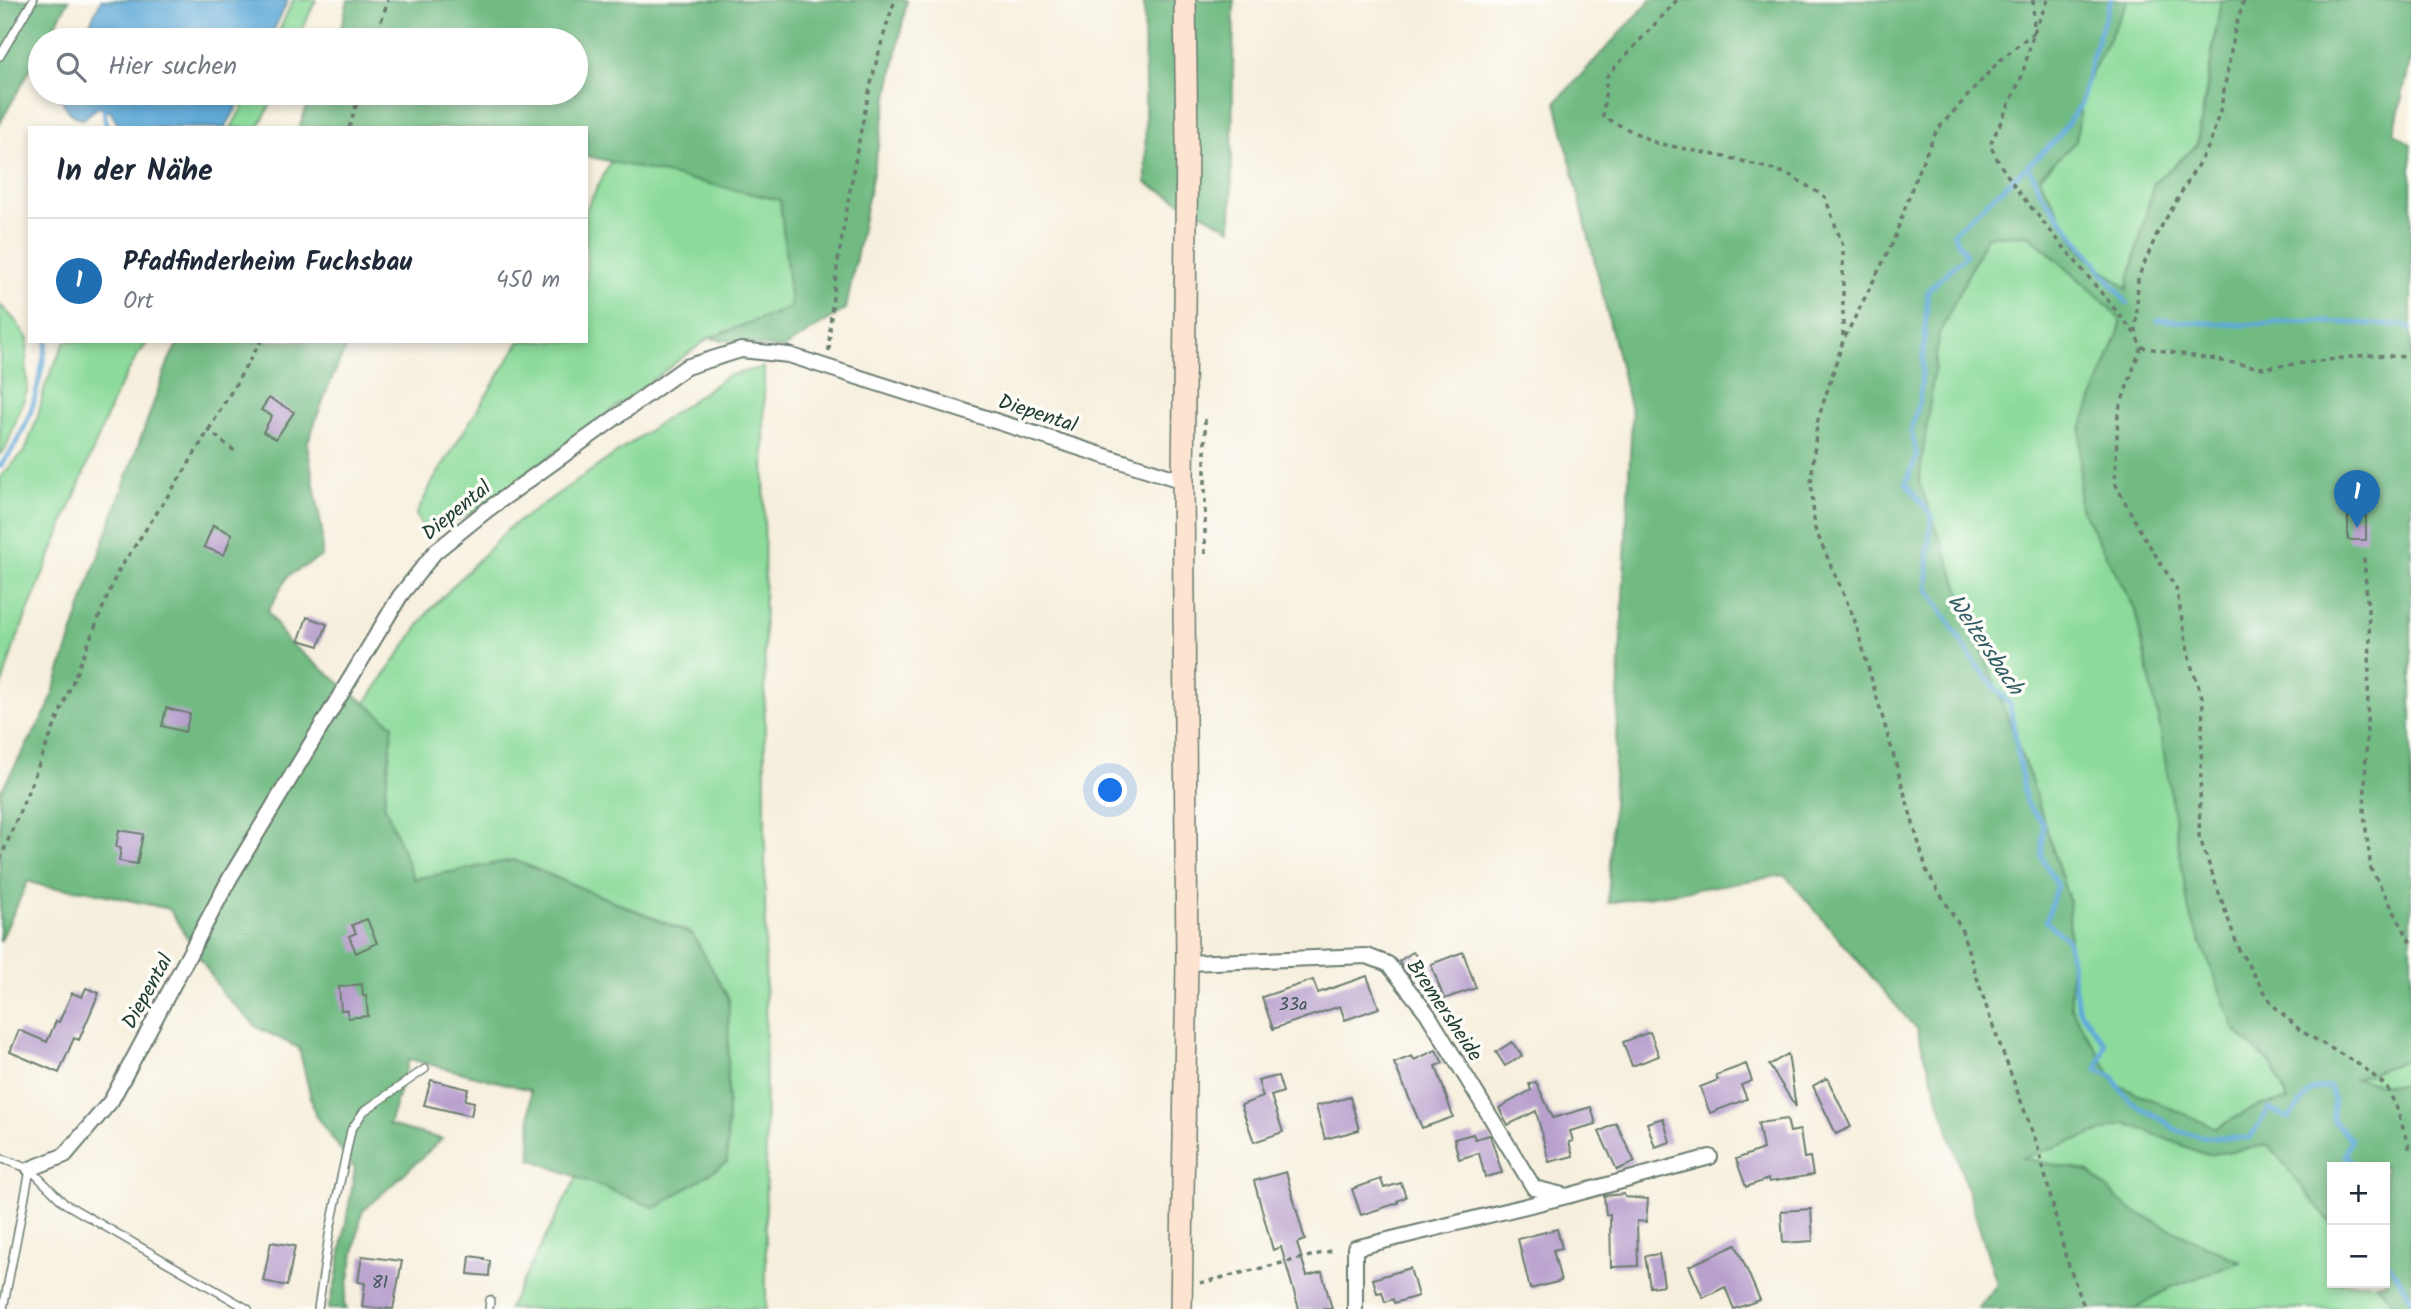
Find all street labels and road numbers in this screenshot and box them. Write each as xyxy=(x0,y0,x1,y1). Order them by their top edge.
street label: Diepental xyxy=(994,386,1082,443)
street label: Diepental xyxy=(415,473,499,550)
street label: Diepental xyxy=(114,948,183,1035)
street label: Bremersheide xyxy=(1397,953,1491,1069)

